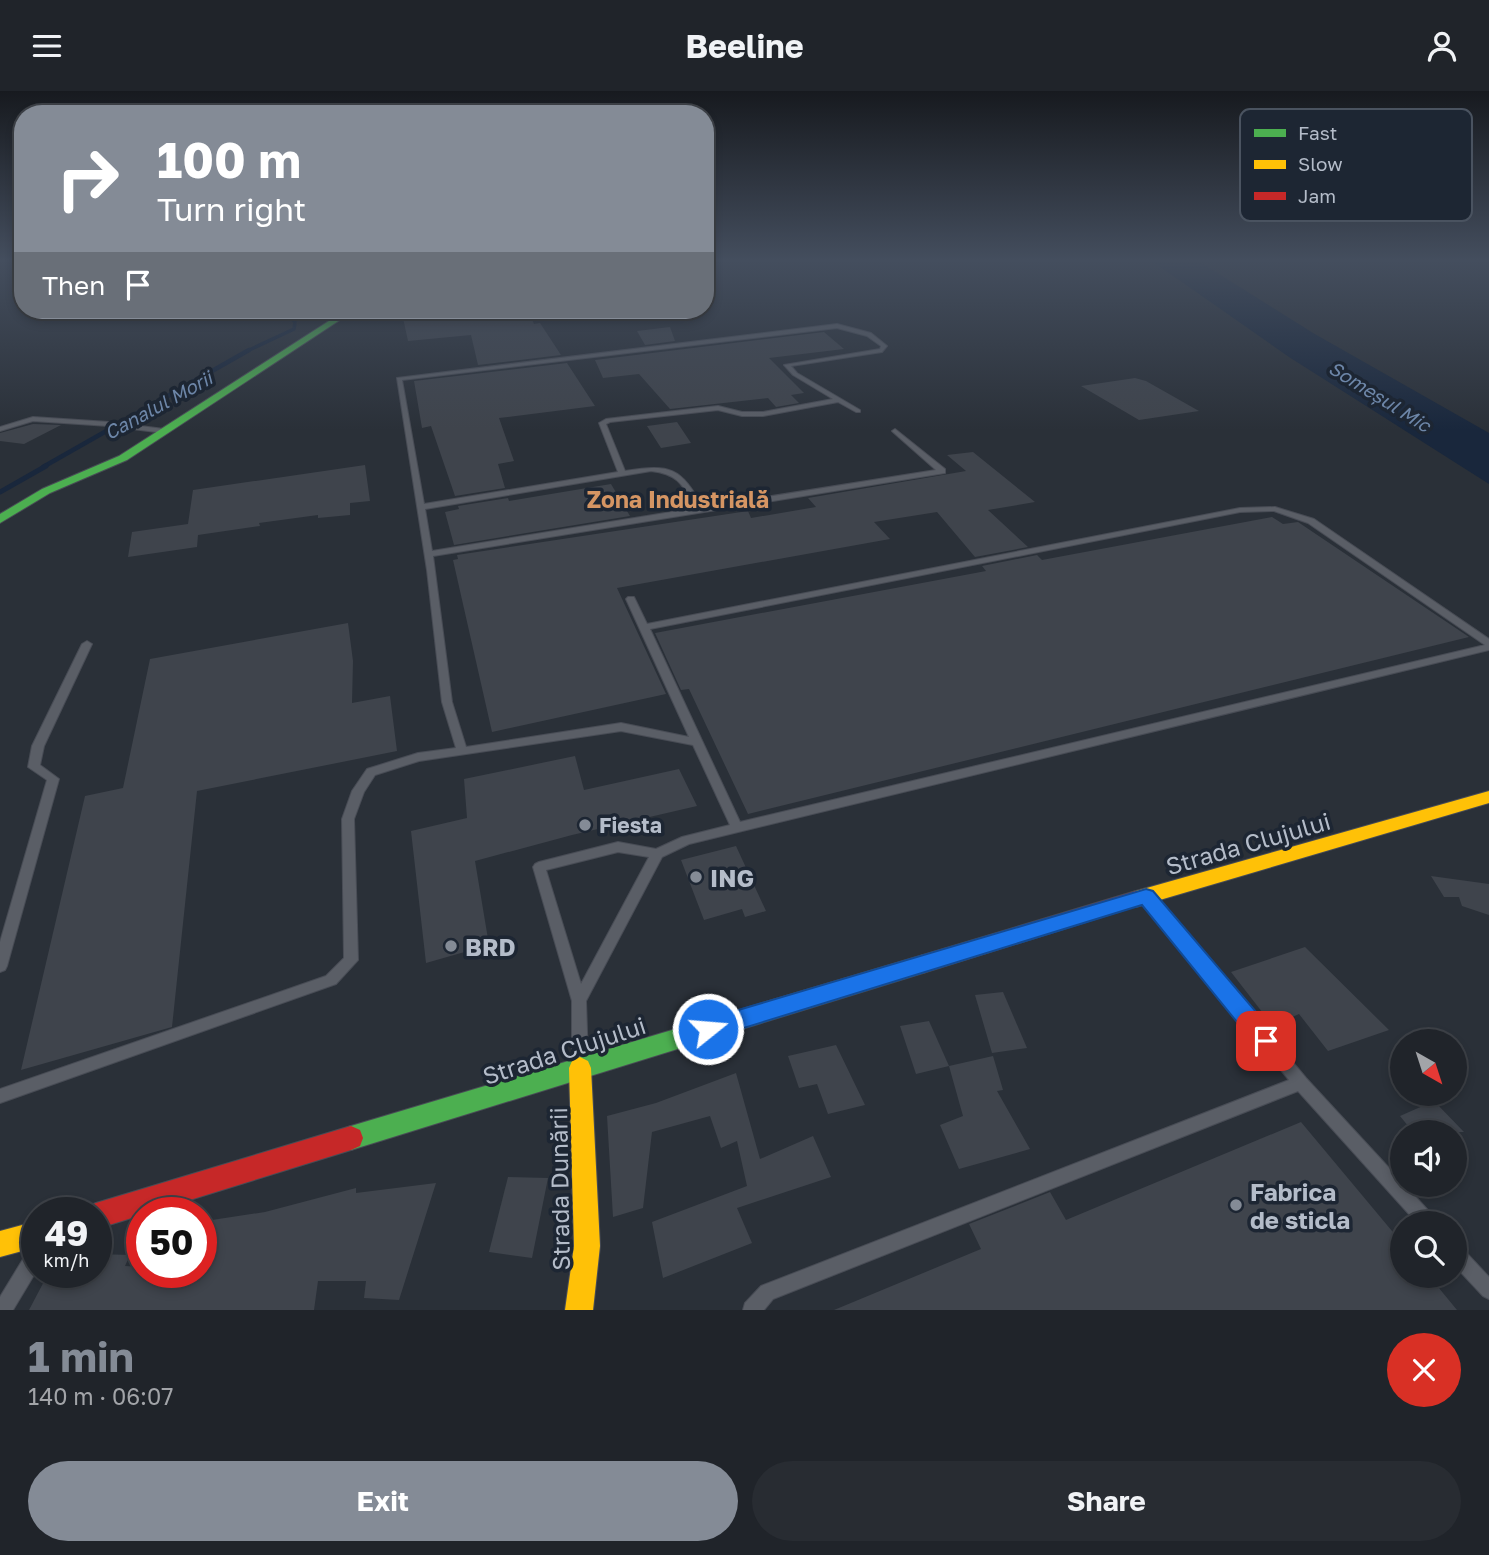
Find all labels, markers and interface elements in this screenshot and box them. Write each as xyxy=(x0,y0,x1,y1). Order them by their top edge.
icon: menu xyxy=(28,27,66,65)
text: Beeline xyxy=(685,27,804,65)
icon: person xyxy=(1423,27,1461,65)
legend xyxy=(1240,109,1472,221)
text: Fast xyxy=(1298,121,1337,144)
text: 100 m xyxy=(157,130,301,189)
icon: right xyxy=(42,133,133,224)
text: Slow xyxy=(1298,152,1343,175)
text: Jam xyxy=(1298,184,1336,207)
text: Turn right xyxy=(157,190,306,228)
icon: arrive xyxy=(119,266,157,304)
text: Then xyxy=(42,270,105,301)
water label: Someșul Mic xyxy=(1324,356,1436,438)
water label: Canalul Morii xyxy=(100,365,218,444)
district label: Zona Industrială xyxy=(587,485,769,513)
street label: Strada Clujului xyxy=(1162,806,1334,880)
place label: Fiesta xyxy=(599,812,662,838)
marker: Fiesta xyxy=(577,817,593,833)
place label: ING xyxy=(710,863,754,892)
marker: ING xyxy=(688,869,704,885)
place label: BRD xyxy=(465,932,516,961)
marker: BRD xyxy=(443,938,459,954)
position arrow xyxy=(671,992,745,1066)
street label: Strada Clujului xyxy=(479,1010,649,1090)
pin xyxy=(1236,1011,1296,1071)
icon: arrive xyxy=(1247,1022,1285,1060)
north arrow xyxy=(1390,1029,1466,1106)
map controls xyxy=(1390,1029,1467,1288)
street label: Strada Dunării xyxy=(543,1107,575,1271)
button: sound xyxy=(1390,1120,1467,1197)
place label: Fabrica de sticla xyxy=(1250,1177,1350,1234)
speed limit sign: 50 xyxy=(126,1197,217,1288)
marker: Fabrica de sticla xyxy=(1228,1197,1244,1213)
button: search xyxy=(1390,1211,1467,1288)
text: 49 xyxy=(44,1212,89,1254)
text: km/h xyxy=(44,1249,89,1271)
text: 1 min xyxy=(28,1331,134,1381)
button: close xyxy=(1387,1333,1461,1407)
text: 140 m · 06:07 xyxy=(28,1382,173,1410)
button: Exit xyxy=(28,1461,738,1541)
button: Share xyxy=(752,1461,1461,1541)

